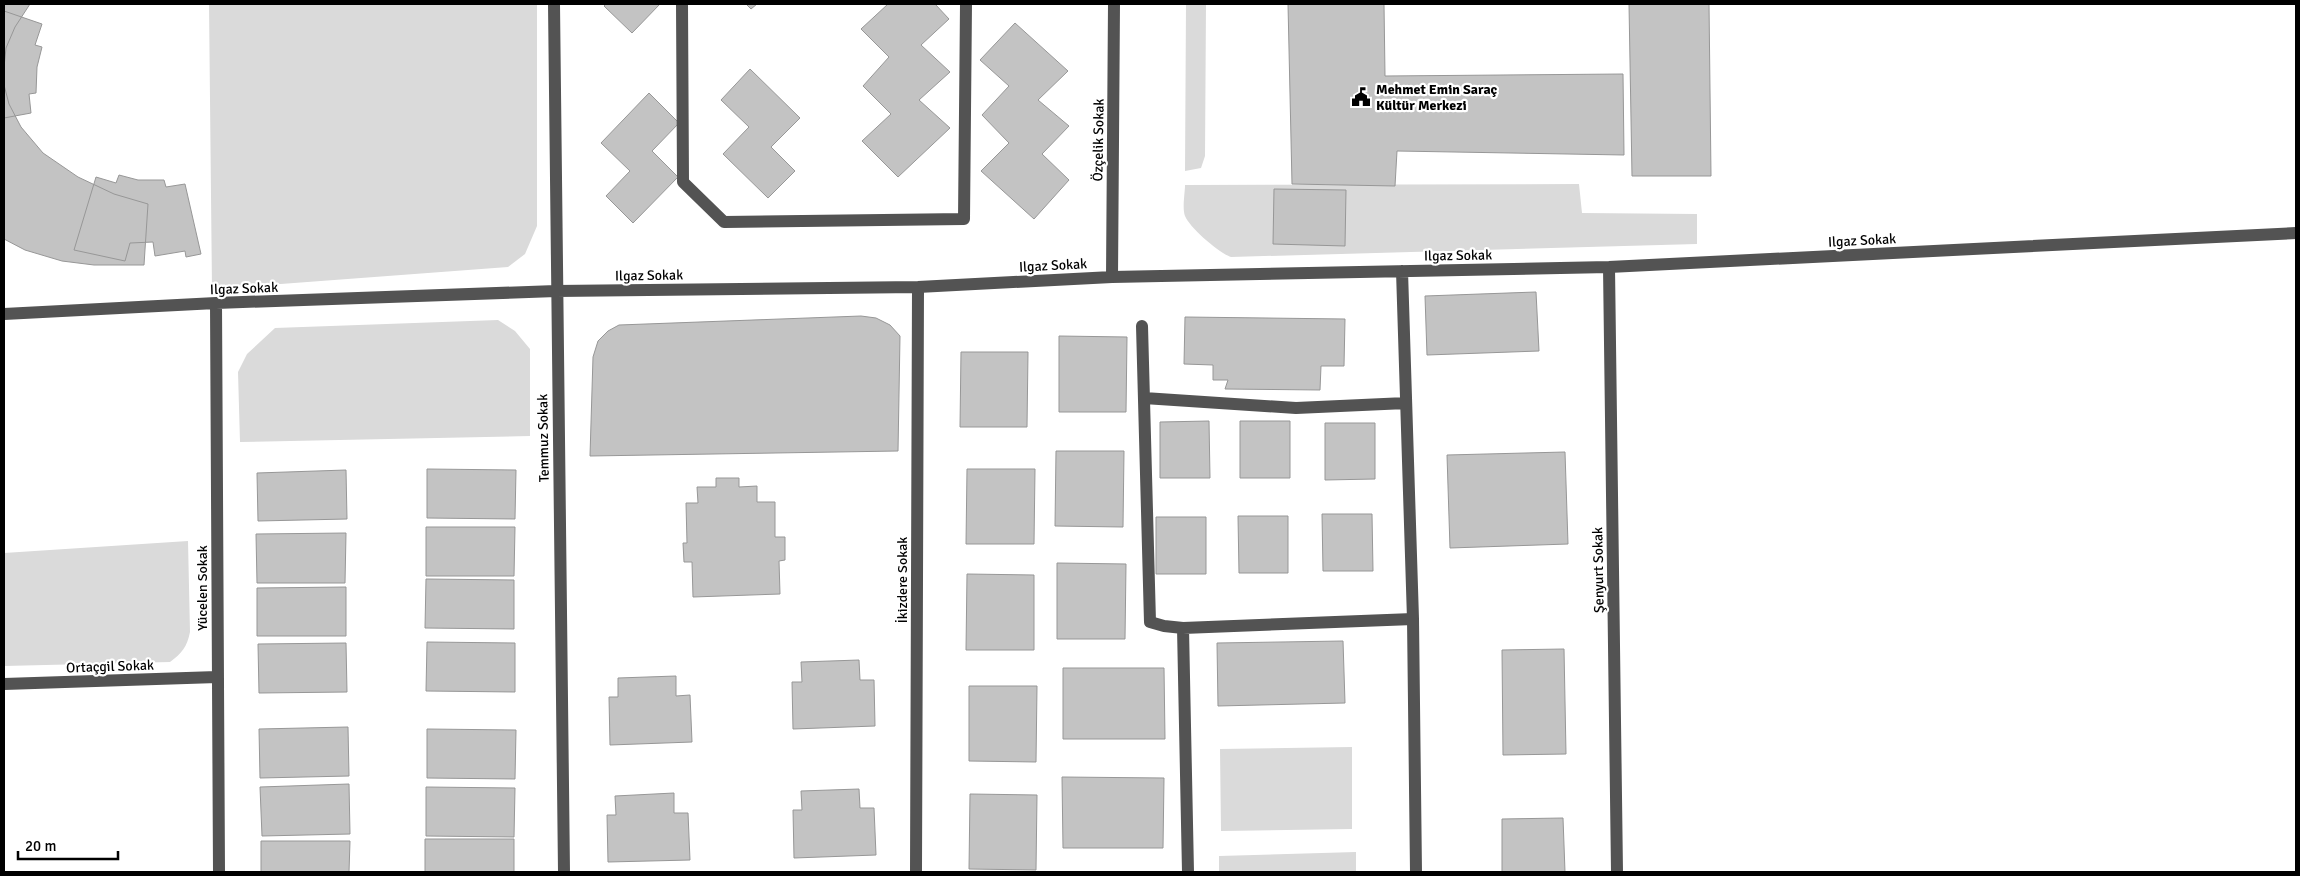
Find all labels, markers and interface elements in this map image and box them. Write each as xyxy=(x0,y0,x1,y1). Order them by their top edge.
place label: Mehmet Emin Saraç Kültür Merkezi xyxy=(1376,81,1498,114)
public building icon: Mehmet Emin Saraç Kültür Merkezi xyxy=(1350,86,1372,108)
street label: Özçelik Sokak xyxy=(1089,99,1108,182)
street label: Ilgaz Sokak xyxy=(1828,230,1897,251)
street label: Ilgaz Sokak xyxy=(1424,246,1492,265)
street label: Ilgaz Sokak xyxy=(1019,255,1088,276)
street label: Ilgaz Sokak xyxy=(615,266,683,285)
street label: Ilgaz Sokak xyxy=(210,279,278,298)
street label: Temmuz Sokak xyxy=(534,394,553,482)
street label: Şenyurt Sokak xyxy=(1589,527,1608,613)
street label: İkizdere Sokak xyxy=(894,537,911,623)
street label: Yücelen Sokak xyxy=(194,545,211,631)
street label: Ortaçgil Sokak xyxy=(66,656,154,677)
scale bar xyxy=(18,828,118,860)
text: 20 m xyxy=(25,837,56,855)

